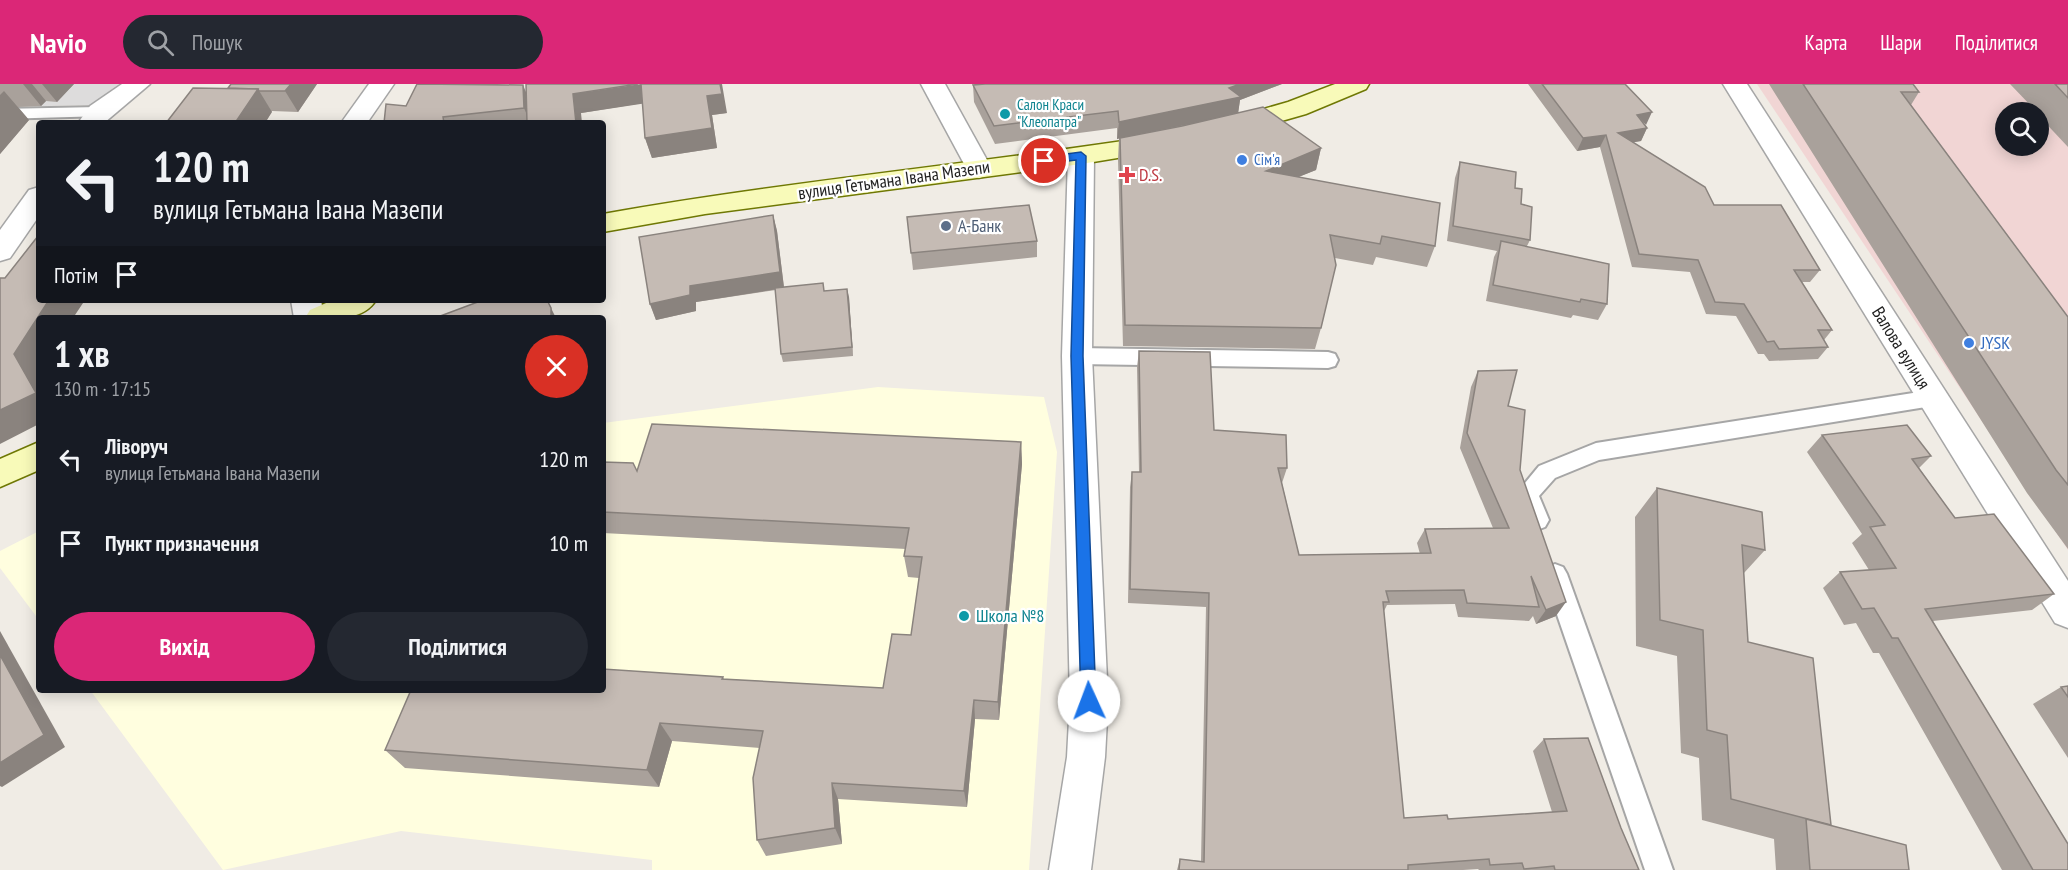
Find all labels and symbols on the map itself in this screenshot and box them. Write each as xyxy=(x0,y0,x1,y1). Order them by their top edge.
place label: Салон Краси "Клеопатра" xyxy=(1017,95,1084,131)
marker: Салон Краси "Клеопатра" xyxy=(998,107,1012,121)
pin xyxy=(1018,135,1069,186)
place label: Сім'я xyxy=(1254,150,1280,169)
marker: Сім'я xyxy=(1235,153,1249,167)
street label: вулиця Гетьмана Івана Мазепи xyxy=(797,155,991,204)
place label: D.S. xyxy=(1139,163,1162,186)
marker: D.S. xyxy=(1120,168,1134,182)
place label: А-Банк xyxy=(958,214,1001,237)
marker: А-Банк xyxy=(939,219,953,233)
street label: Валова вулиця xyxy=(1867,302,1936,393)
place label: JYSK xyxy=(1980,331,2010,354)
marker: JYSK xyxy=(1962,336,1976,350)
place label: Школа №8 xyxy=(976,604,1044,627)
marker: Школа №8 xyxy=(957,609,971,623)
position arrow xyxy=(1057,669,1121,733)

